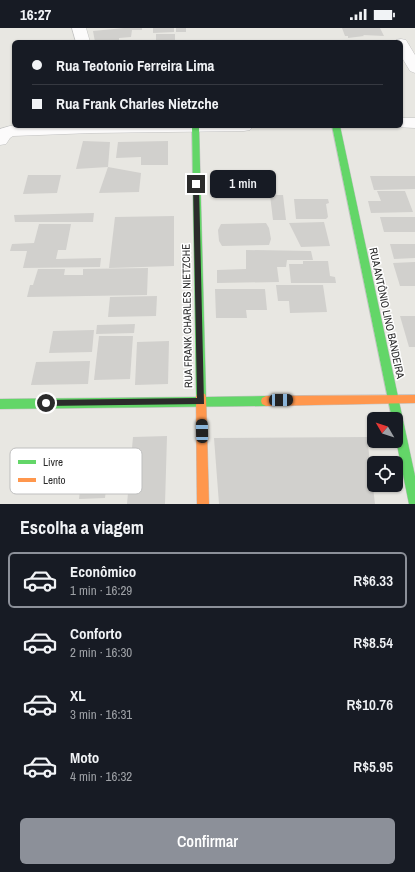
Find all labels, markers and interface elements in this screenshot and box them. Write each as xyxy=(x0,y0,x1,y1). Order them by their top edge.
text: 16:27 xyxy=(20,4,51,25)
text: Rua Teotonio Ferreira Lima xyxy=(56,55,214,76)
text: Rua Frank Charles Nietzche xyxy=(56,93,219,114)
callout: 1 min xyxy=(210,170,276,198)
route end xyxy=(187,175,205,193)
text: 1 min xyxy=(229,175,257,192)
street label: RUA FRANK CHARLES NIETZCHE xyxy=(179,244,195,388)
street label: RUA ANTÔNIO LINO BANDEIRA xyxy=(366,246,408,381)
route start xyxy=(37,394,55,412)
car xyxy=(269,394,293,406)
north arrow xyxy=(367,412,403,448)
map controls xyxy=(367,412,403,492)
car xyxy=(196,419,208,443)
legend xyxy=(10,448,142,494)
text: Livre xyxy=(43,455,63,469)
button: locate xyxy=(367,456,403,492)
text: Lento xyxy=(43,473,66,487)
text: Escolha a viagem xyxy=(20,515,144,540)
text: Econômico xyxy=(70,561,136,582)
icon: car xyxy=(22,562,58,598)
text: R$6.33 xyxy=(353,570,393,591)
text: 1 min · 16:29 xyxy=(70,582,132,599)
text: Conforto xyxy=(70,623,122,644)
icon: car xyxy=(22,624,58,660)
text: R$8.54 xyxy=(353,632,393,653)
text: 2 min · 16:30 xyxy=(70,644,132,661)
text: XL xyxy=(70,685,86,706)
icon: car xyxy=(22,686,58,722)
text: R$10.76 xyxy=(346,694,393,715)
text: 3 min · 16:31 xyxy=(70,706,132,723)
text: Moto xyxy=(70,747,99,768)
icon: car xyxy=(22,748,58,784)
text: R$5.95 xyxy=(353,756,393,777)
text: 4 min · 16:32 xyxy=(70,768,132,785)
button: Confirmar xyxy=(20,818,395,864)

